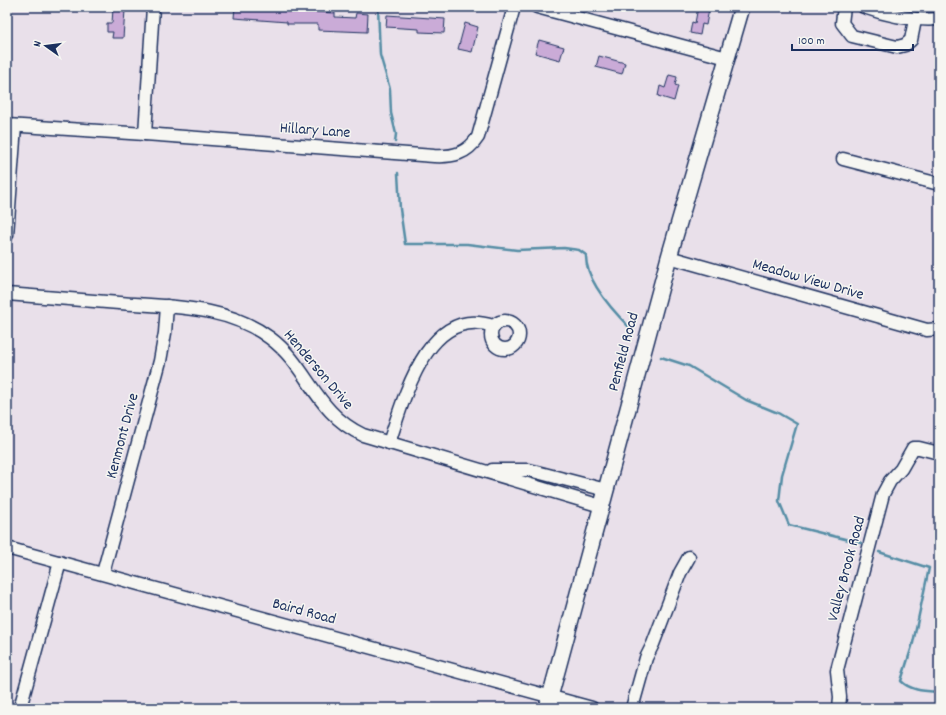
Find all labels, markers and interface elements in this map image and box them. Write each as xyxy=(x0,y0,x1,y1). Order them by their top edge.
north arrow xyxy=(26,26,66,66)
scale bar xyxy=(792,26,913,52)
text: 100 m xyxy=(798,33,825,50)
text: N xyxy=(30,39,47,49)
street label: Hillary Lane xyxy=(279,117,351,145)
street label: Meadow View Drive xyxy=(750,253,866,307)
street label: Penfield Road xyxy=(602,310,646,394)
street label: Henderson Drive xyxy=(277,325,359,415)
street label: Kenmont Drive xyxy=(101,391,145,481)
street label: Valley Brook Road xyxy=(822,514,872,624)
street label: Baird Road xyxy=(270,592,338,632)

